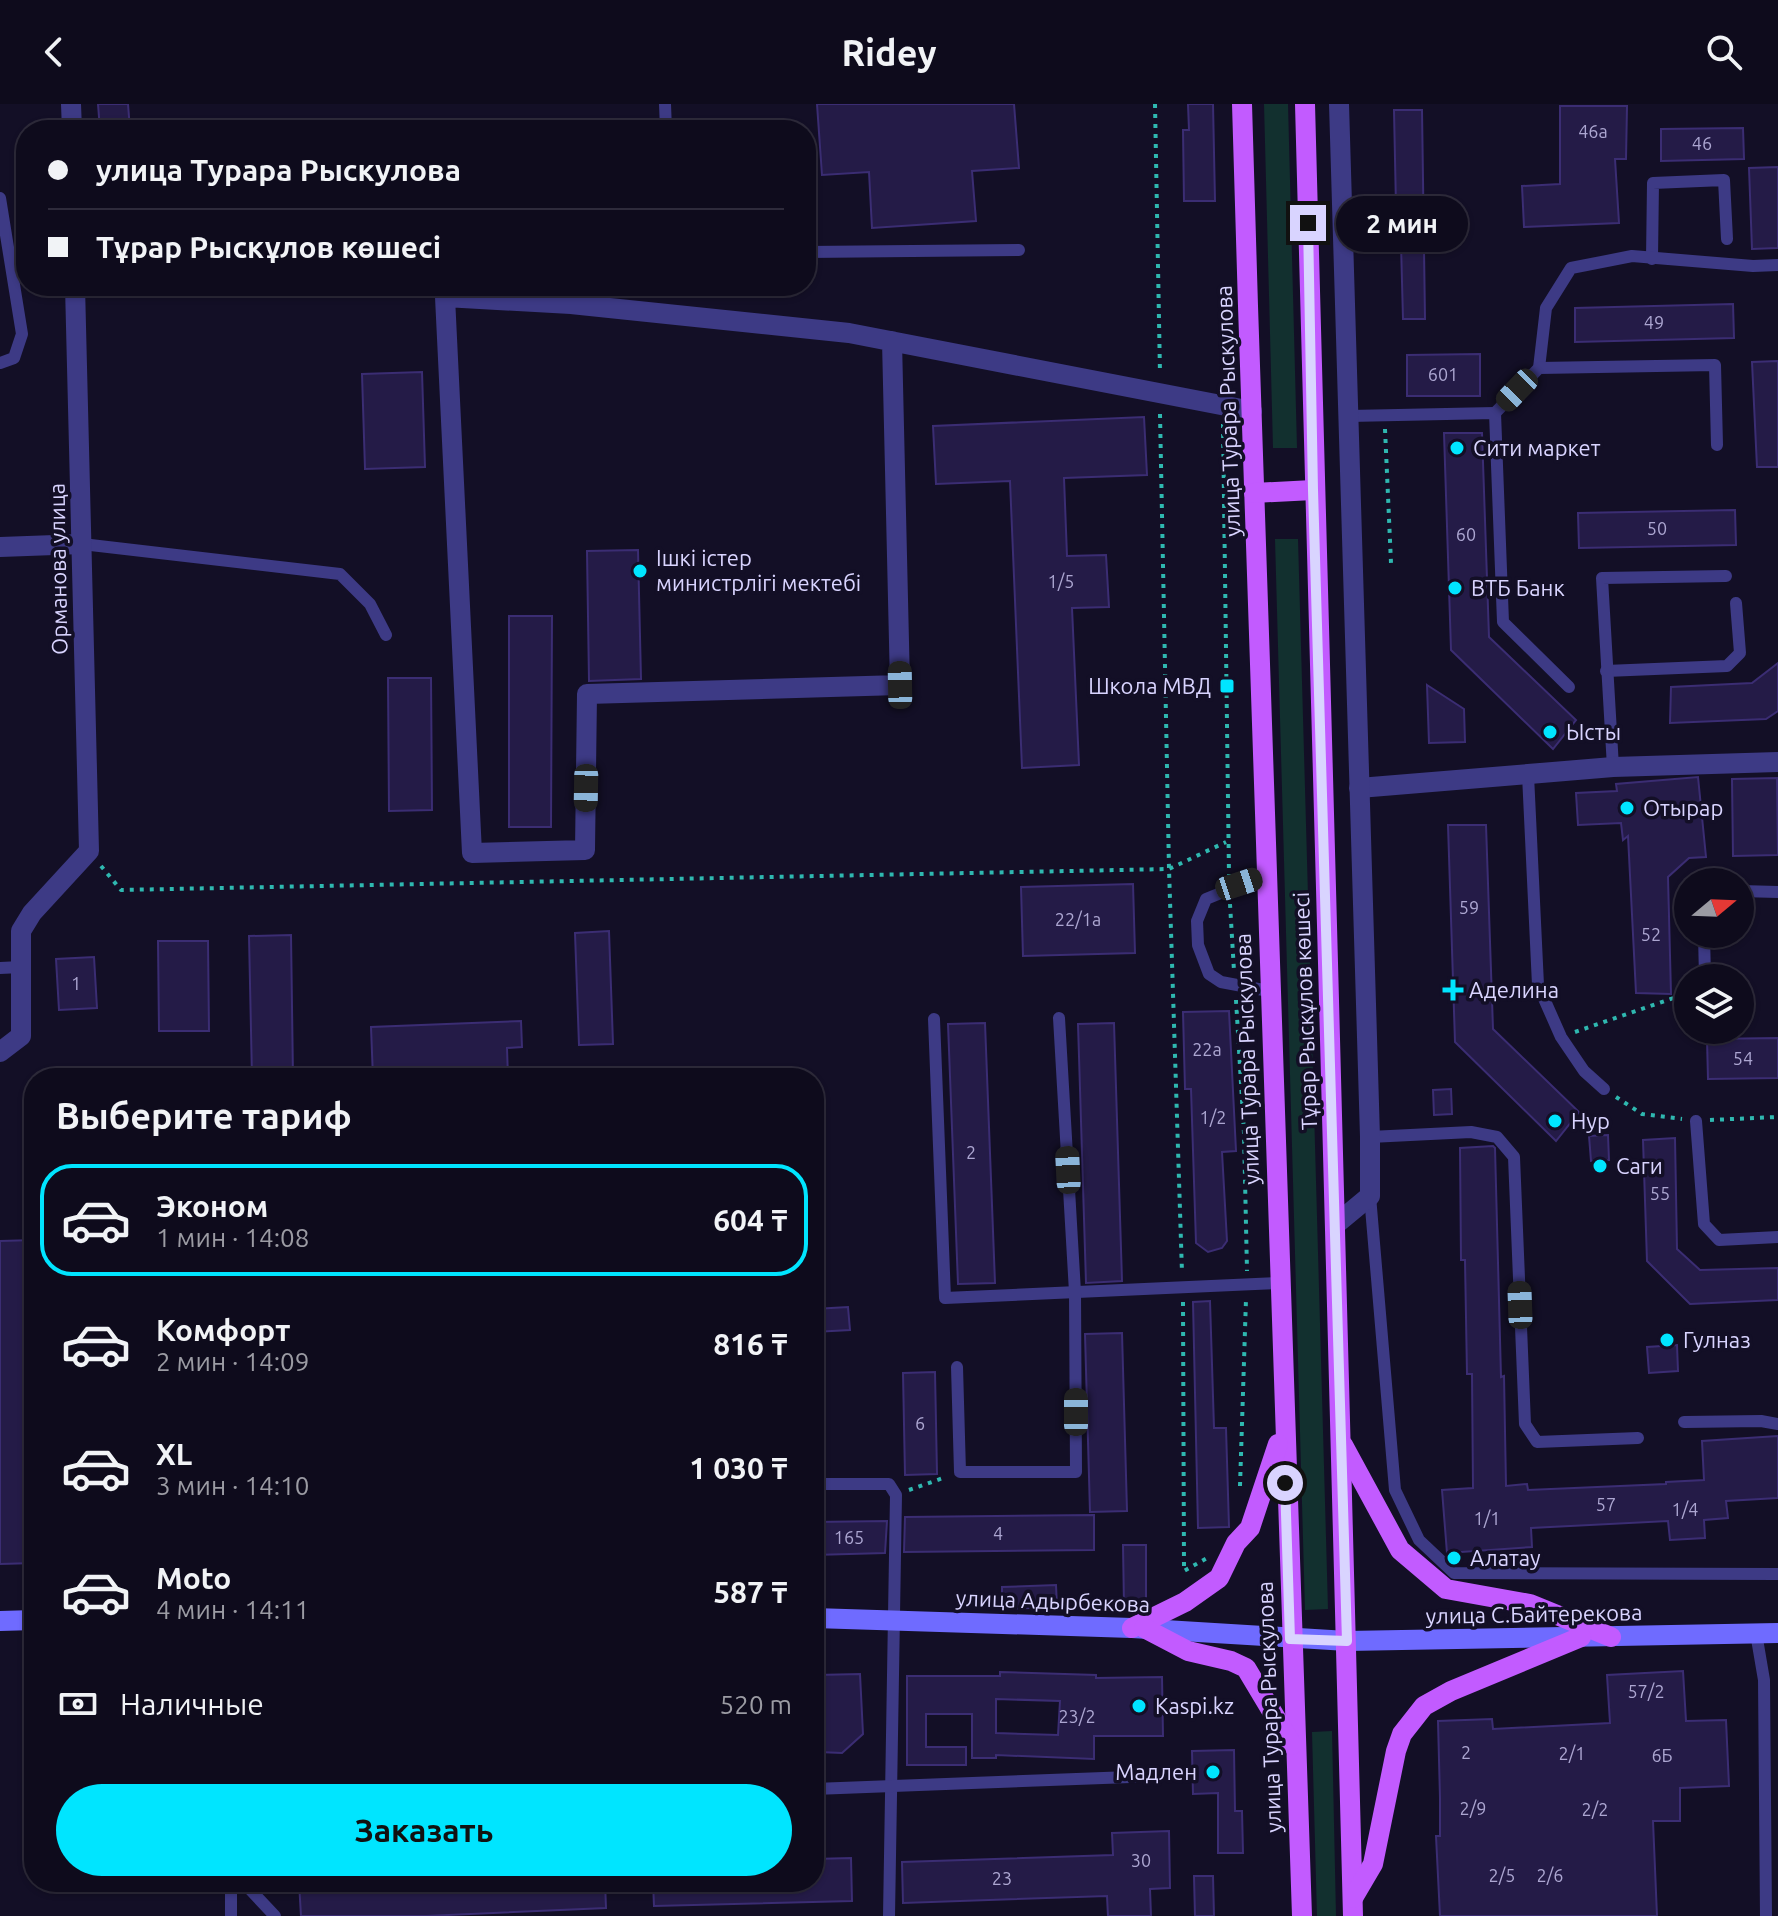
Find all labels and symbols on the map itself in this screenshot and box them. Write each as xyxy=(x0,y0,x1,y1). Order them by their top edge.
house number: 46а xyxy=(1578,121,1608,141)
house number: 46 xyxy=(1692,133,1712,153)
callout: 2 мин xyxy=(1336,195,1468,251)
route end xyxy=(1290,205,1326,241)
street label: улица Турара Рыскулова xyxy=(1211,285,1244,537)
house number: 49 xyxy=(1644,312,1664,332)
house number: 601 xyxy=(1428,364,1458,384)
car xyxy=(1492,364,1542,416)
place label: Сити маркет xyxy=(1473,435,1601,460)
marker: Сити маркет xyxy=(1448,439,1466,457)
street label: Орманова улица xyxy=(44,483,71,655)
house number: 50 xyxy=(1647,518,1667,538)
house number: 60 xyxy=(1456,524,1476,544)
place label: Ішкі істер министрлігі мектебі xyxy=(656,545,861,595)
marker: Ішкі істер министрлігі мектебі xyxy=(631,562,649,580)
house number: 1/5 xyxy=(1048,571,1074,591)
place label: ВТБ Банк xyxy=(1471,575,1565,600)
marker: ВТБ Банк xyxy=(1446,579,1464,597)
car xyxy=(888,661,912,709)
place label: Школа МВД xyxy=(1088,673,1211,698)
marker: Школа МВД xyxy=(1218,677,1236,695)
place label: Ысты xyxy=(1566,719,1621,744)
marker: Ысты xyxy=(1541,723,1559,741)
car xyxy=(574,764,598,812)
place label: Отырар xyxy=(1643,795,1723,820)
marker: Отырар xyxy=(1618,799,1636,817)
car xyxy=(1212,865,1266,903)
north arrow xyxy=(1674,868,1754,948)
street label: Тұрар Рыскұлов көшесі xyxy=(1288,891,1321,1131)
house number: 59 xyxy=(1459,897,1479,917)
house number: 22/1а xyxy=(1055,909,1101,929)
house number: 52 xyxy=(1641,924,1661,944)
street label: улица Турара Рыскулова xyxy=(1230,933,1263,1185)
house number: 1 xyxy=(71,973,81,993)
place label: Аделина xyxy=(1469,977,1559,1002)
marker: Аделина xyxy=(1444,981,1462,999)
house number: 22а xyxy=(1192,1039,1222,1059)
house number: 54 xyxy=(1733,1048,1753,1068)
house number: 1/2 xyxy=(1200,1107,1226,1127)
place label: Нур xyxy=(1571,1108,1610,1133)
marker: Нур xyxy=(1546,1112,1564,1130)
house number: 2 xyxy=(966,1142,976,1162)
car xyxy=(1055,1145,1081,1195)
place label: Саги xyxy=(1616,1153,1663,1178)
marker: Саги xyxy=(1591,1157,1609,1175)
house number: 55 xyxy=(1650,1183,1670,1203)
car xyxy=(1507,1281,1533,1329)
place label: Гулназ xyxy=(1683,1327,1751,1352)
marker: Гулназ xyxy=(1658,1331,1676,1349)
car xyxy=(1064,1388,1088,1436)
house number: 6 xyxy=(915,1413,925,1433)
route start xyxy=(1267,1465,1303,1501)
house number: 57 xyxy=(1596,1494,1616,1514)
house number: 1/4 xyxy=(1672,1499,1698,1519)
house number: 1/1 xyxy=(1474,1508,1500,1528)
house number: 4 xyxy=(993,1523,1003,1543)
house number: 165 xyxy=(834,1527,864,1547)
place label: Алатау xyxy=(1470,1545,1541,1570)
marker: Алатау xyxy=(1445,1549,1463,1567)
street label: улица Турара Рыскулова xyxy=(1252,1581,1285,1833)
street label: улица Адырбекова xyxy=(955,1585,1151,1616)
street label: улица С.Байтерекова xyxy=(1425,1599,1643,1628)
house number: 57/2 xyxy=(1627,1681,1665,1701)
place label: Kaspi.kz xyxy=(1155,1693,1234,1718)
marker: Kaspi.kz xyxy=(1130,1697,1148,1715)
house number: 23/2 xyxy=(1058,1706,1096,1726)
house number: 2 xyxy=(1461,1742,1471,1762)
house number: 2/1 xyxy=(1559,1743,1585,1763)
house number: 6Б xyxy=(1651,1745,1673,1765)
place label: Мадлен xyxy=(1115,1759,1197,1784)
marker: Мадлен xyxy=(1204,1763,1222,1781)
house number: 2/9 xyxy=(1460,1798,1486,1818)
house number: 2/2 xyxy=(1582,1799,1608,1819)
house number: 30 xyxy=(1131,1850,1151,1870)
house number: 2/5 xyxy=(1489,1865,1515,1885)
house number: 2/6 xyxy=(1537,1865,1563,1885)
house number: 23 xyxy=(992,1868,1012,1888)

